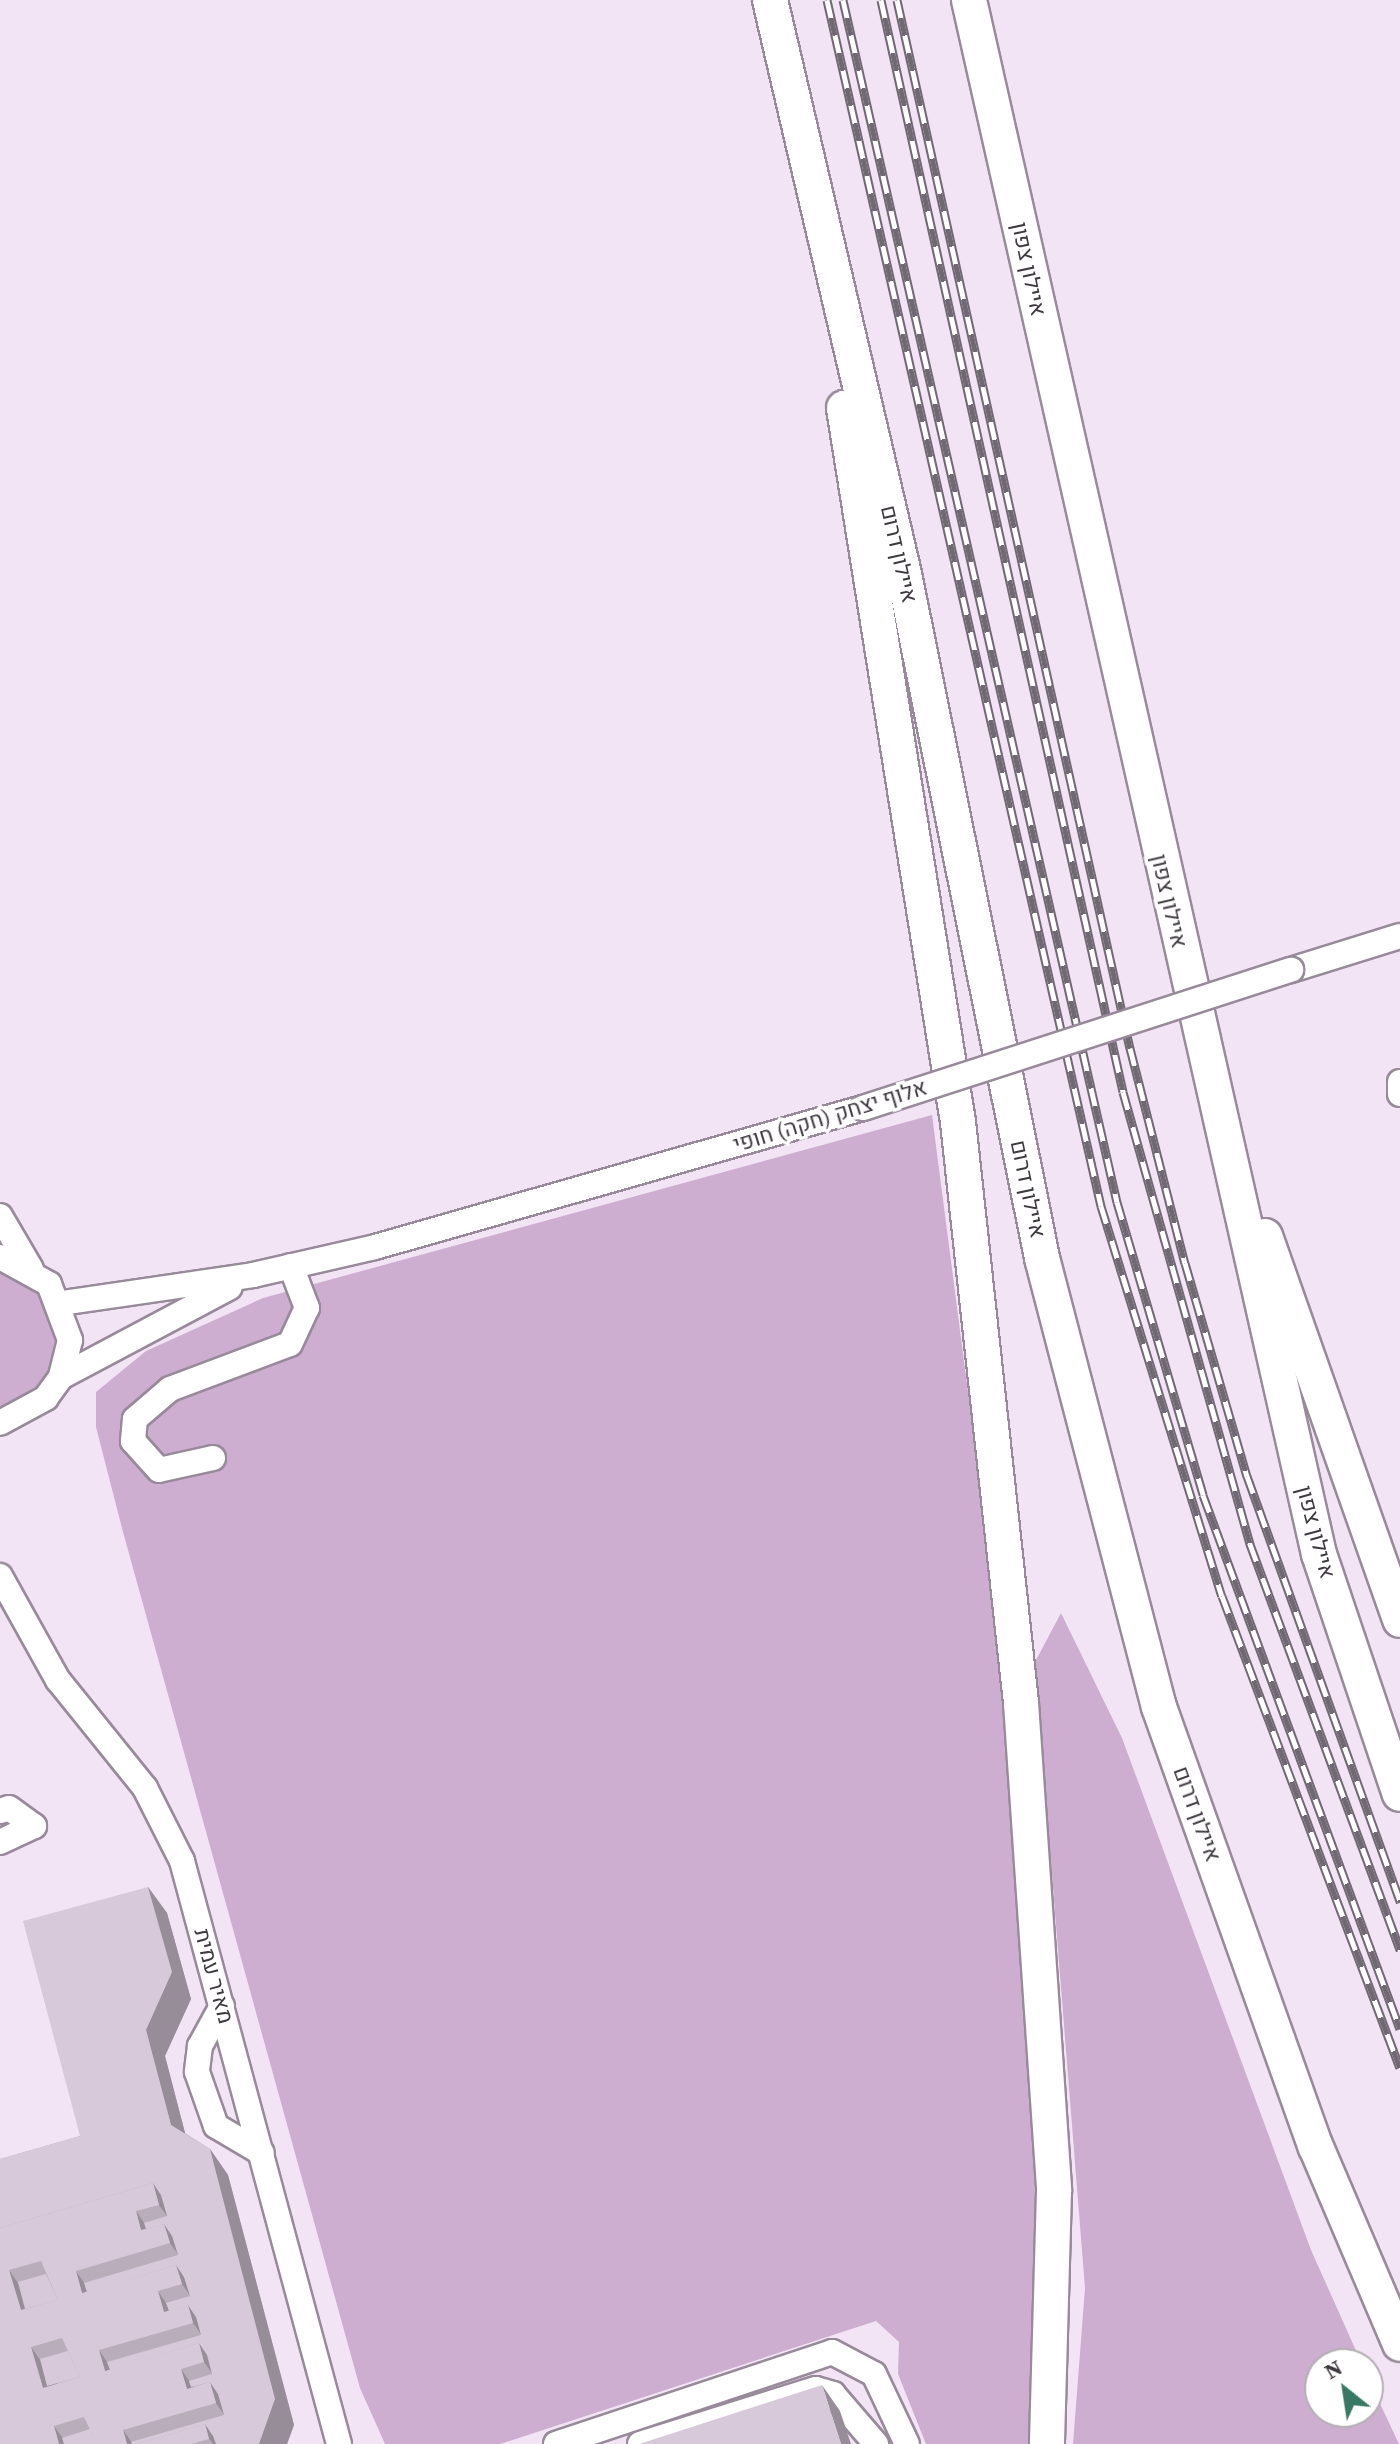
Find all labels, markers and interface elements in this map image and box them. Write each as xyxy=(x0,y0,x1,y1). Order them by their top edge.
street label: איילון צפון xyxy=(1006,220,1052,318)
street label: איילון דרום xyxy=(875,503,923,605)
street label: איילון צפון xyxy=(1145,852,1193,950)
street label: אלוף יצחק (חקה) חופי xyxy=(730,1074,930,1158)
street label: איילון דרום xyxy=(1005,1138,1051,1240)
street label: איילון צפון xyxy=(1291,1483,1341,1581)
street label: איילון דרום xyxy=(1168,1763,1226,1865)
street label: מאיר עמית xyxy=(189,1925,239,2027)
north arrow xyxy=(1304,2348,1384,2428)
text: N xyxy=(1319,2352,1347,2386)

